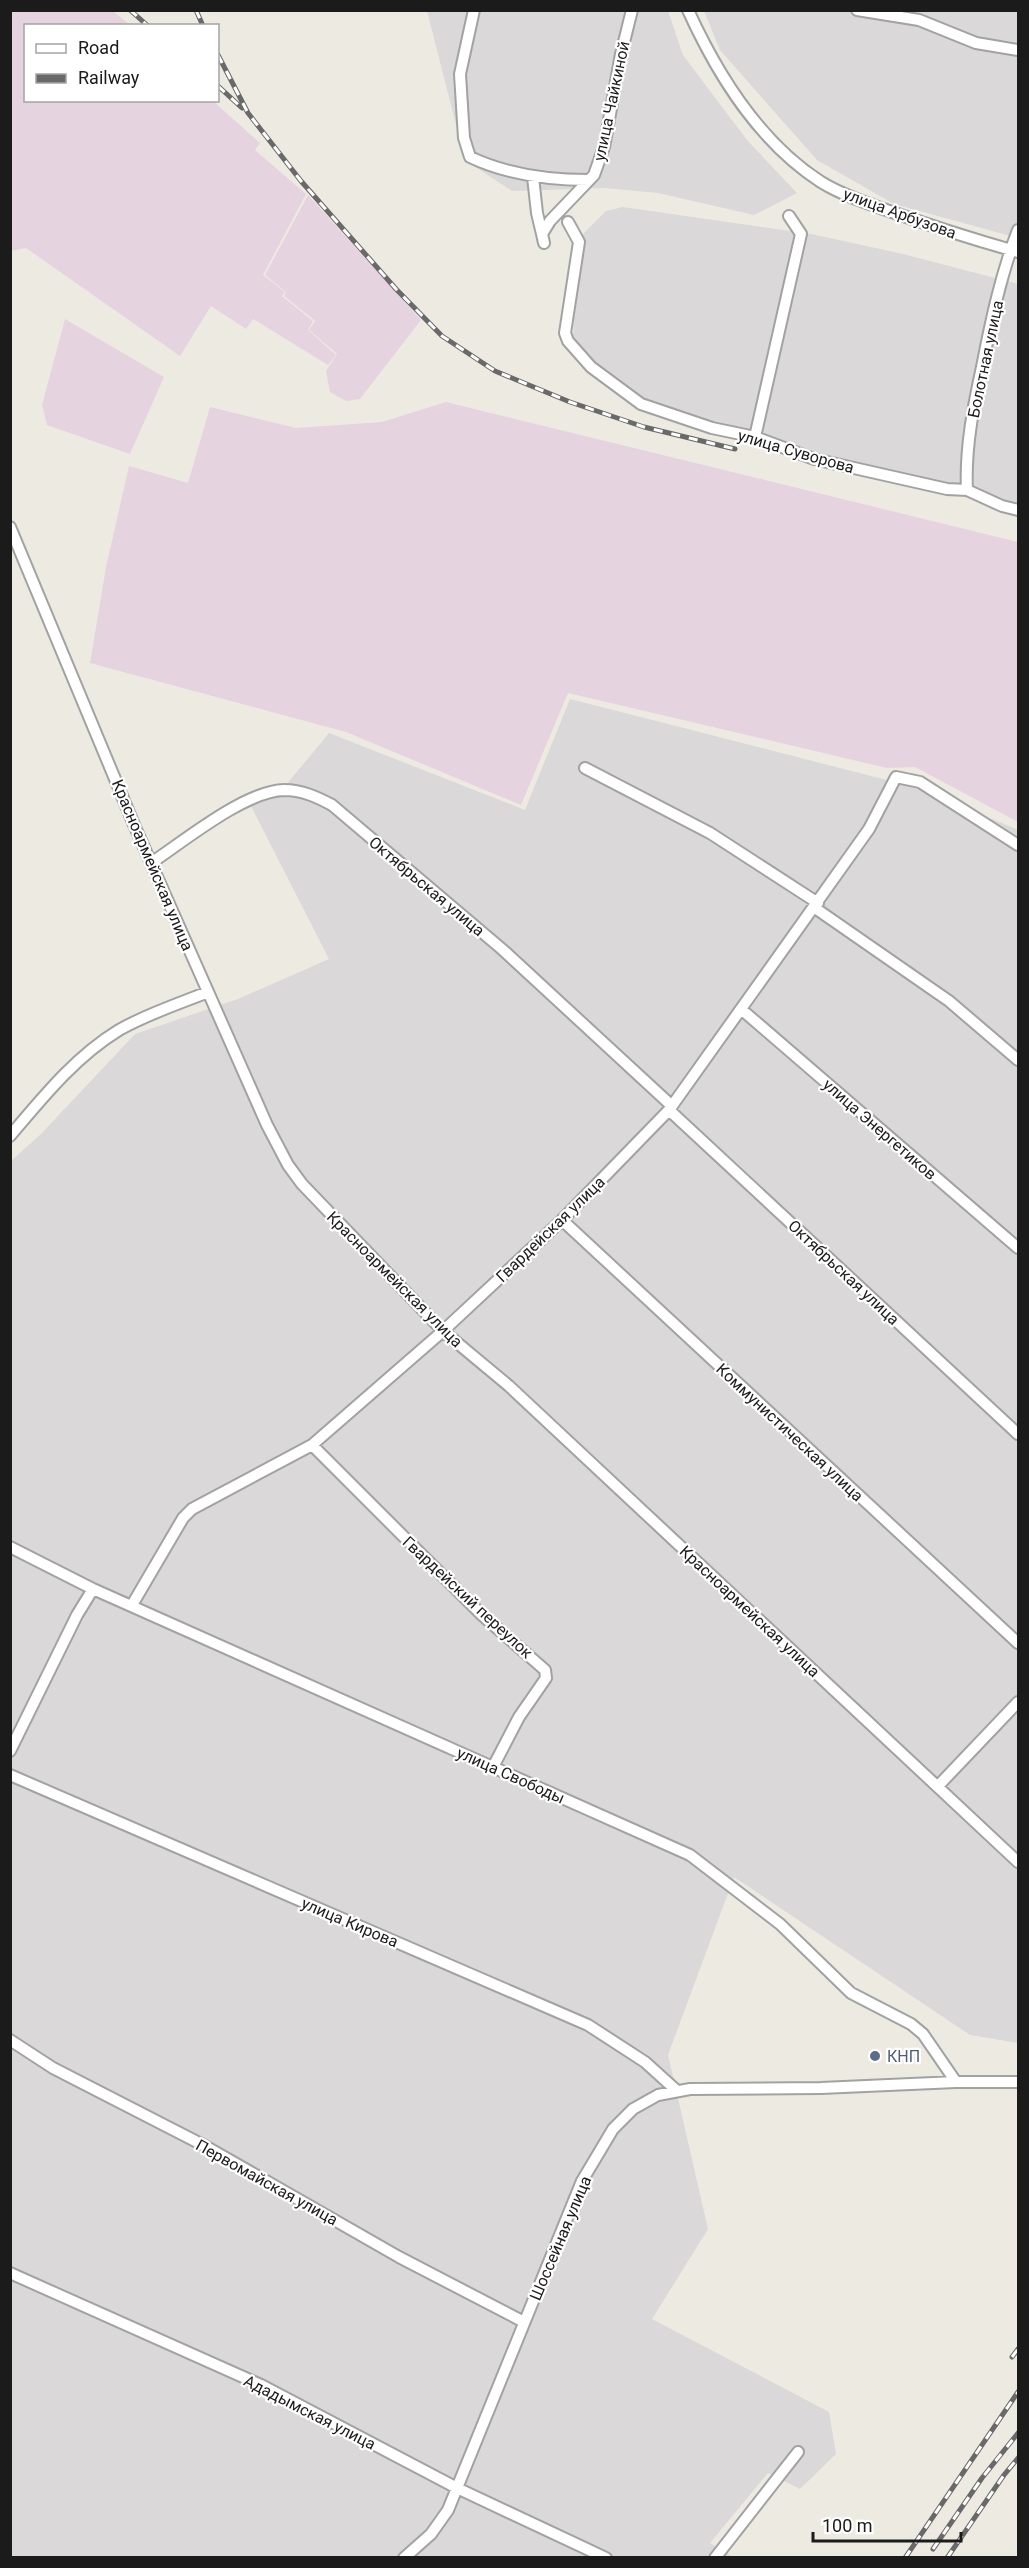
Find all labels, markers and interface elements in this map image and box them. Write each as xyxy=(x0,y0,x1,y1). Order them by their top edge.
legend xyxy=(24,24,219,102)
text: Road xyxy=(78,37,119,58)
street label: улица Чайкиной xyxy=(589,39,633,163)
text: Railway xyxy=(78,67,140,88)
street label: улица Арбузова xyxy=(841,184,959,243)
street label: Болотная улица xyxy=(964,299,1007,420)
street label: улица Суворова xyxy=(736,426,856,477)
street label: Красноармейская улица xyxy=(108,777,197,954)
street label: Октябрьская улица xyxy=(365,833,488,940)
street label: улица Энергетиков xyxy=(819,1075,940,1184)
street label: Гвардейская улица xyxy=(492,1173,609,1286)
street label: Красноармейская улица xyxy=(323,1208,466,1351)
street label: Октябрьская улица xyxy=(784,1216,903,1329)
street label: Коммунистическая улица xyxy=(712,1359,867,1505)
street label: Гвардейский переулок xyxy=(399,1532,537,1663)
street label: Красноармейская улица xyxy=(676,1542,823,1681)
street label: улица Свободы xyxy=(454,1743,568,1808)
street label: улица Кирова xyxy=(299,1894,401,1951)
place label: КНП xyxy=(887,2047,920,2066)
marker: КНП xyxy=(868,2049,882,2063)
street label: Первомайская улица xyxy=(192,2135,341,2229)
street label: Шоссейная улица xyxy=(526,2173,595,2303)
street label: Ададымская улица xyxy=(241,2371,379,2454)
scale bar xyxy=(813,2505,962,2543)
text: 100 m xyxy=(822,2515,873,2536)

